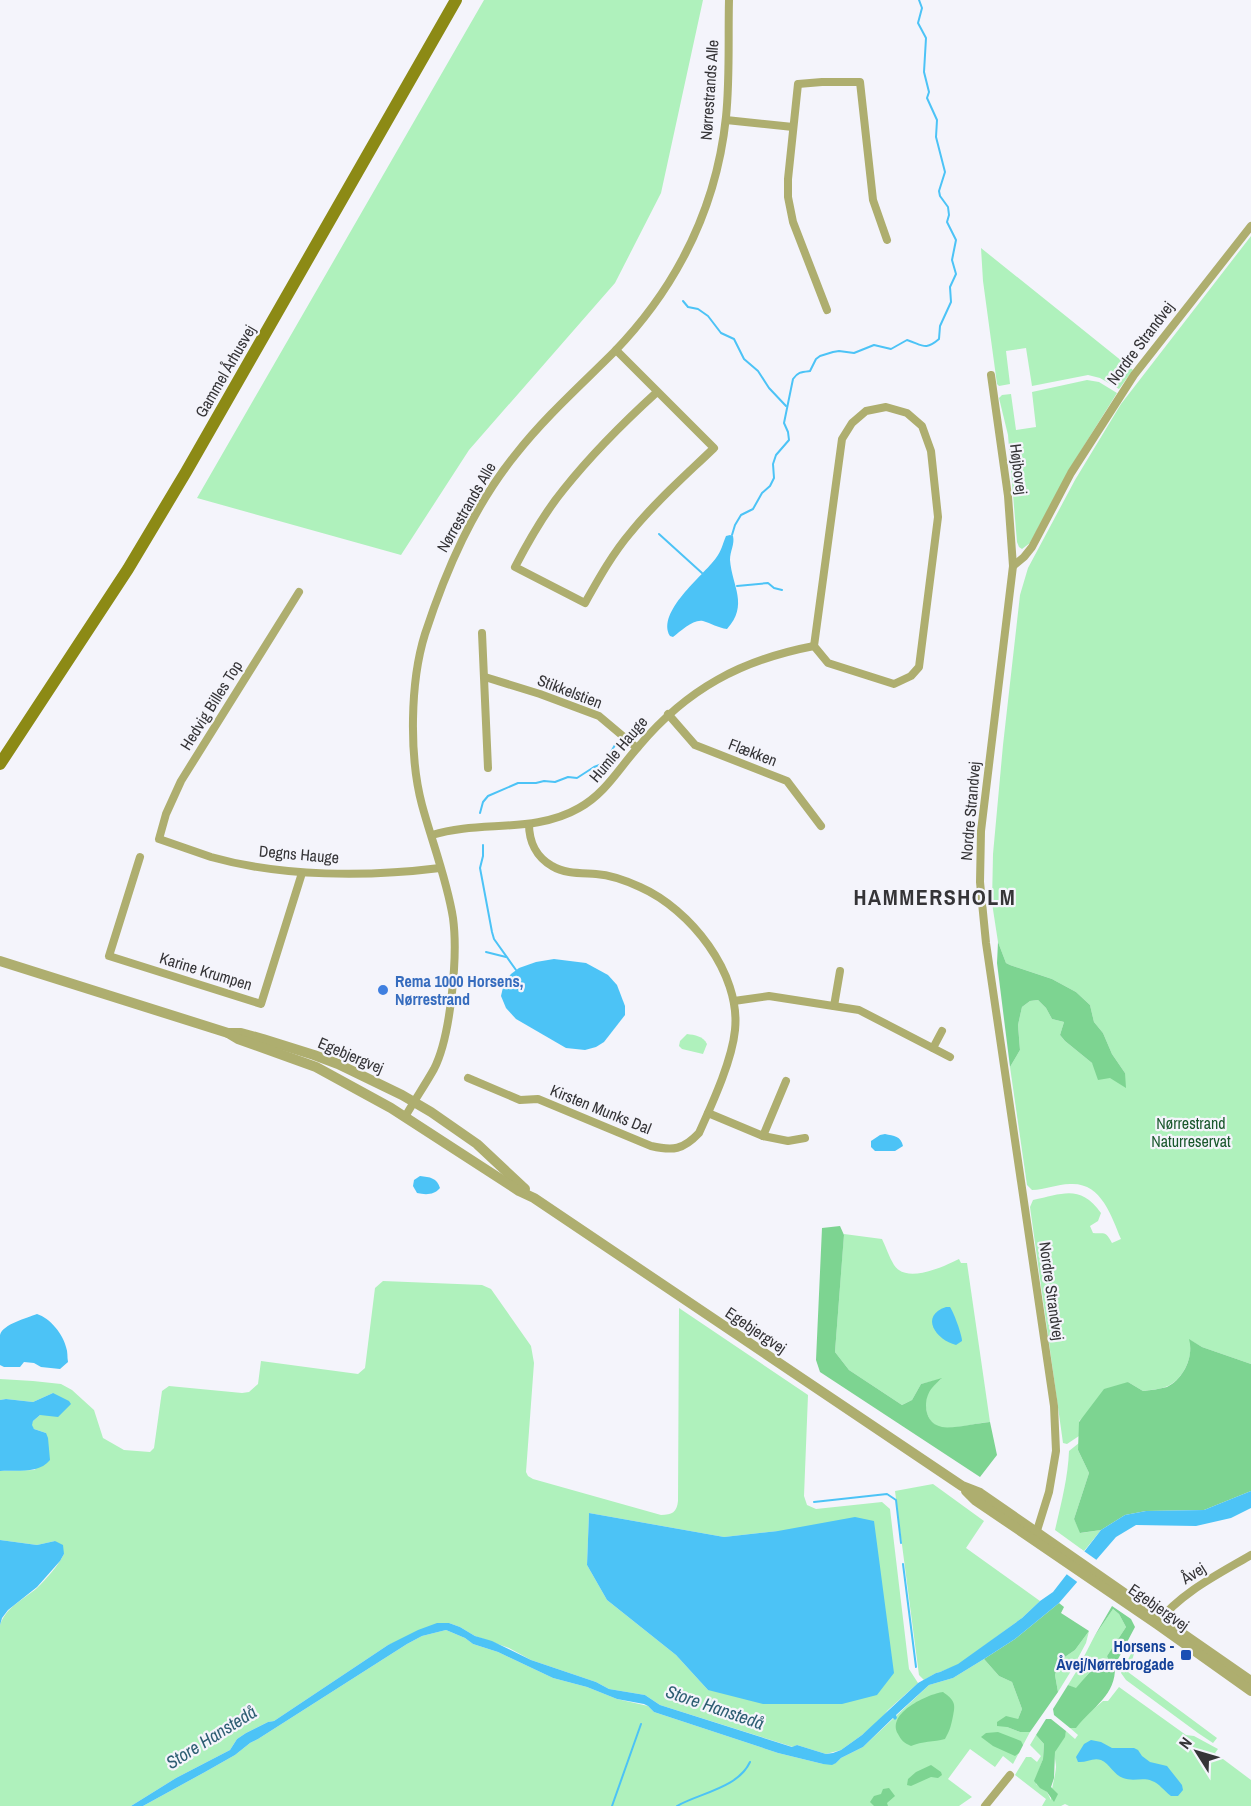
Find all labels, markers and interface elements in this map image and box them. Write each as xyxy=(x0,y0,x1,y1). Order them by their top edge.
street label: Nørrestrands Alle xyxy=(695,39,723,141)
street label: Nordre Strandvej xyxy=(1101,297,1179,389)
street label: Gammel Århusvej xyxy=(190,321,260,421)
street label: Højbovej xyxy=(1005,442,1033,496)
street label: Nørrestrands Alle xyxy=(431,458,501,556)
street label: Hedvig Billes Top xyxy=(175,656,247,754)
street label: Stikkelstien xyxy=(534,669,606,713)
street label: Humle Hauge xyxy=(584,711,652,787)
street label: Flækken xyxy=(726,733,780,771)
street label: Nordre Strandvej xyxy=(955,761,985,861)
street label: Degns Hauge xyxy=(258,840,340,868)
district label: HAMMERSHOLM xyxy=(854,882,1016,912)
street label: Karine Krumpen xyxy=(157,947,255,995)
place label: Rema 1000 Horsens, Nørrestrand xyxy=(395,970,523,1010)
marker: Rema 1000 Horsens, Nørrestrand xyxy=(376,983,390,997)
street label: Egebjergvej xyxy=(315,1031,387,1079)
street label: Kirsten Munks Dal xyxy=(547,1079,655,1139)
park label: Nørrestrand Naturreservat xyxy=(1151,1112,1231,1152)
street label: Nordre Strandvej xyxy=(1034,1240,1070,1342)
street label: Egebjergvej xyxy=(721,1302,791,1359)
street label: Åvej xyxy=(1176,1557,1210,1590)
street label: Egebjergvej xyxy=(1124,1578,1194,1636)
place label: Horsens - Åvej/Nørrebrogade xyxy=(1056,1635,1175,1675)
marker: Horsens - Åvej/Nørrebrogade xyxy=(1179,1648,1193,1662)
water label: Store Hanstedå xyxy=(662,1678,768,1736)
water label: Store Hanstedå xyxy=(161,1699,261,1775)
north arrow xyxy=(1167,1722,1227,1782)
text: N xyxy=(1173,1733,1197,1753)

